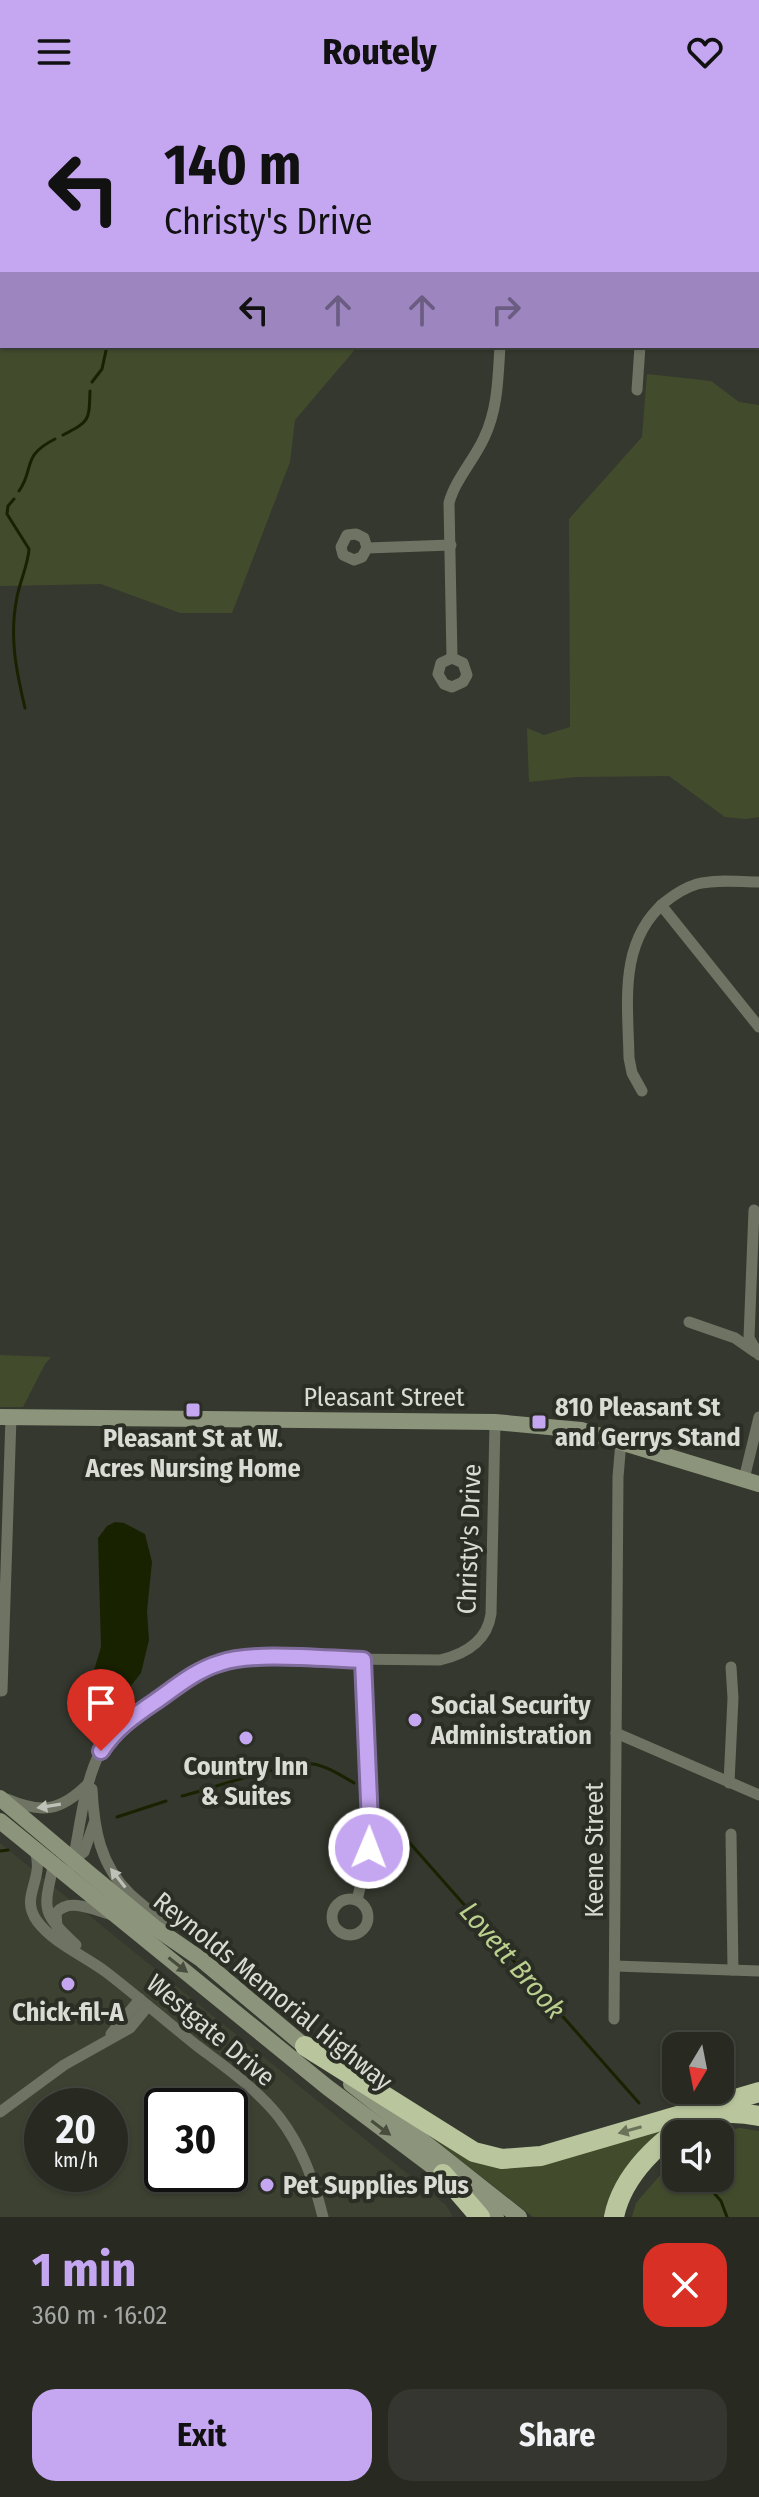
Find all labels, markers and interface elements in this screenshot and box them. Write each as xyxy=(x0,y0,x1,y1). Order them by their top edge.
icon: menu xyxy=(32,30,76,74)
text: Routely xyxy=(322,30,437,74)
icon: heart xyxy=(683,30,727,74)
text: 140 m xyxy=(164,132,301,199)
icon: left xyxy=(32,136,136,240)
text: Christy's Drive xyxy=(164,200,373,244)
icon: left xyxy=(232,288,276,332)
icon: ahead xyxy=(316,288,360,332)
icon: ahead xyxy=(400,288,444,332)
icon: right xyxy=(484,288,528,332)
street label: Pleasant Street xyxy=(303,1382,465,1413)
place label: 810 Pleasant St and Gerrys Stand xyxy=(555,1392,741,1453)
marker: Pleasant St at W. Acres Nursing Home xyxy=(184,1401,202,1419)
marker: 810 Pleasant St and Gerrys Stand xyxy=(530,1413,548,1431)
place label: Pleasant St at W. Acres Nursing Home xyxy=(84,1423,301,1484)
street label: Christy's Drive xyxy=(451,1463,488,1615)
pin xyxy=(67,1669,135,1751)
icon: arrive xyxy=(79,1681,123,1725)
place label: Social Security Administration xyxy=(430,1690,592,1751)
marker: Social Security Administration xyxy=(406,1711,424,1729)
marker: Country Inn & Suites xyxy=(237,1729,255,1747)
place label: Country Inn & Suites xyxy=(184,1751,308,1812)
street label: Keene Street xyxy=(579,1782,610,1918)
one-way arrow xyxy=(36,1800,61,1813)
position arrow xyxy=(327,1806,411,1890)
one-way arrow xyxy=(110,1868,126,1888)
street label: Reynolds Memorial Highway xyxy=(147,1885,399,2098)
water label: Lovett Brook xyxy=(453,1895,572,2026)
one-way arrow xyxy=(168,1956,188,1972)
street label: Westgate Drive xyxy=(140,1968,281,2093)
marker: Chick-fil-A xyxy=(59,1975,77,1993)
place label: Chick-fil-A xyxy=(12,1997,125,2028)
north arrow xyxy=(662,2032,734,2104)
map controls xyxy=(662,2032,734,2192)
speed limit sign: 30 xyxy=(144,2088,248,2192)
text: 20 xyxy=(56,2106,96,2154)
one-way arrow xyxy=(371,2119,391,2135)
button: sound xyxy=(662,2120,734,2192)
one-way arrow xyxy=(618,2124,642,2137)
text: km/h xyxy=(54,2148,98,2172)
place label: Pet Supplies Plus xyxy=(283,2170,469,2201)
marker: Pet Supplies Plus xyxy=(258,2176,276,2194)
text: 1 min xyxy=(32,2241,137,2299)
button: close xyxy=(643,2243,727,2327)
text: 360 m · 16:02 xyxy=(32,2300,167,2331)
button: Exit xyxy=(32,2389,372,2481)
button: Share xyxy=(388,2389,727,2481)

